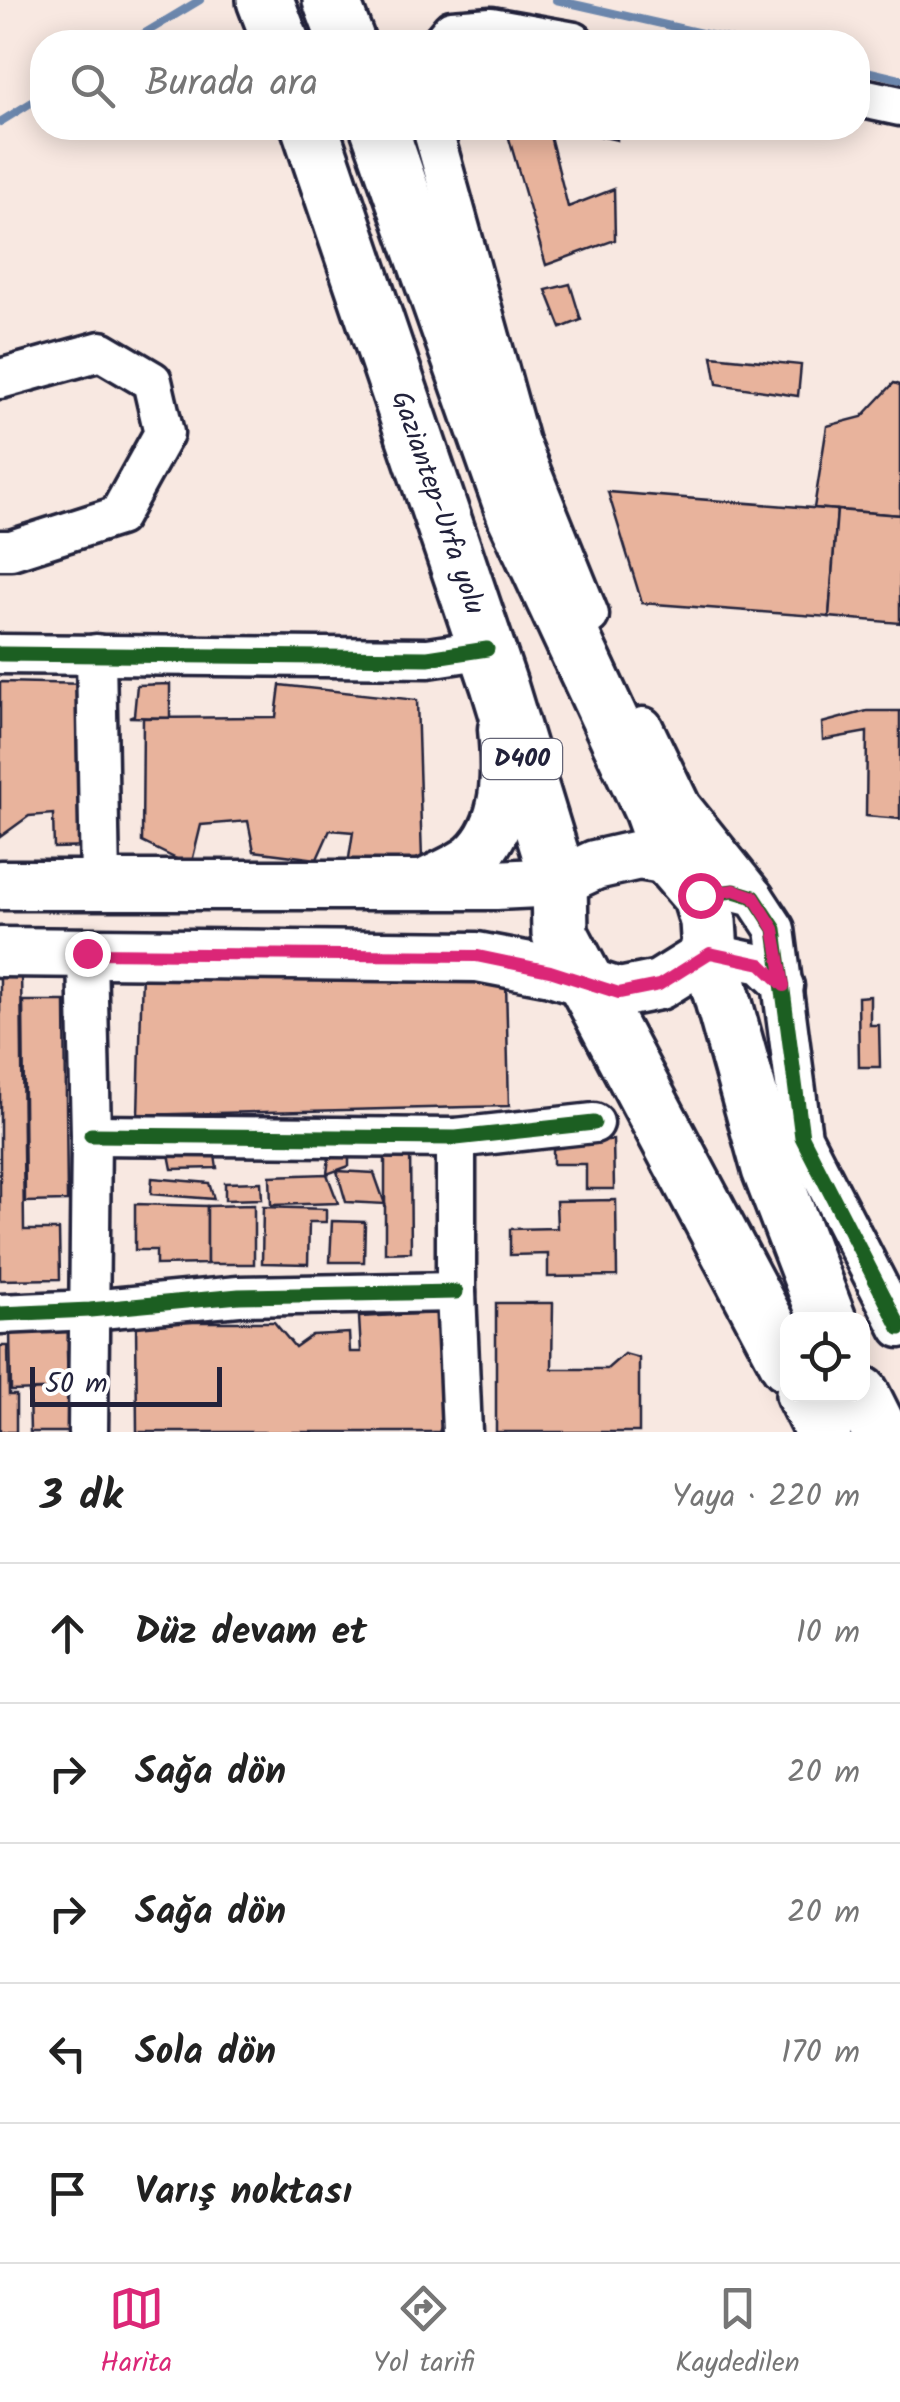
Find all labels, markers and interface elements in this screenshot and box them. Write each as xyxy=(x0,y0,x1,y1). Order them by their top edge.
search box xyxy=(30,30,870,140)
text: Burada ara xyxy=(145,55,318,115)
icon: search xyxy=(65,58,120,113)
street label: Gaziantep-Urfa yolu xyxy=(378,385,496,621)
road number: D400 xyxy=(482,739,562,779)
route start xyxy=(678,873,724,919)
route end xyxy=(65,931,111,977)
map controls xyxy=(780,1312,870,1402)
button: locate xyxy=(780,1312,870,1402)
scale bar xyxy=(30,1362,222,1406)
text: 50 m xyxy=(45,1362,108,1407)
text: 3 dk xyxy=(40,1464,123,1531)
text: Yaya · 220 m xyxy=(672,1472,860,1523)
text: Düz devam et xyxy=(135,1603,367,1663)
icon: ahead xyxy=(40,1606,95,1661)
text: 10 m xyxy=(796,1608,860,1659)
text: Sağa dön xyxy=(135,1743,286,1803)
icon: right xyxy=(40,1746,95,1801)
text: 20 m xyxy=(787,1748,860,1799)
text: Sağa dön xyxy=(135,1883,286,1943)
icon: right xyxy=(40,1886,95,1941)
text: 20 m xyxy=(787,1888,860,1939)
text: Sola dön xyxy=(135,2023,276,2083)
icon: left xyxy=(40,2026,95,2081)
text: 170 m xyxy=(781,2028,860,2079)
text: Varış noktası xyxy=(135,2163,352,2223)
icon: arrive xyxy=(40,2166,95,2221)
tab: Harita xyxy=(100,2281,172,2386)
tab: Yol tarifi xyxy=(373,2281,474,2386)
tab: Kaydedilen xyxy=(675,2281,800,2386)

